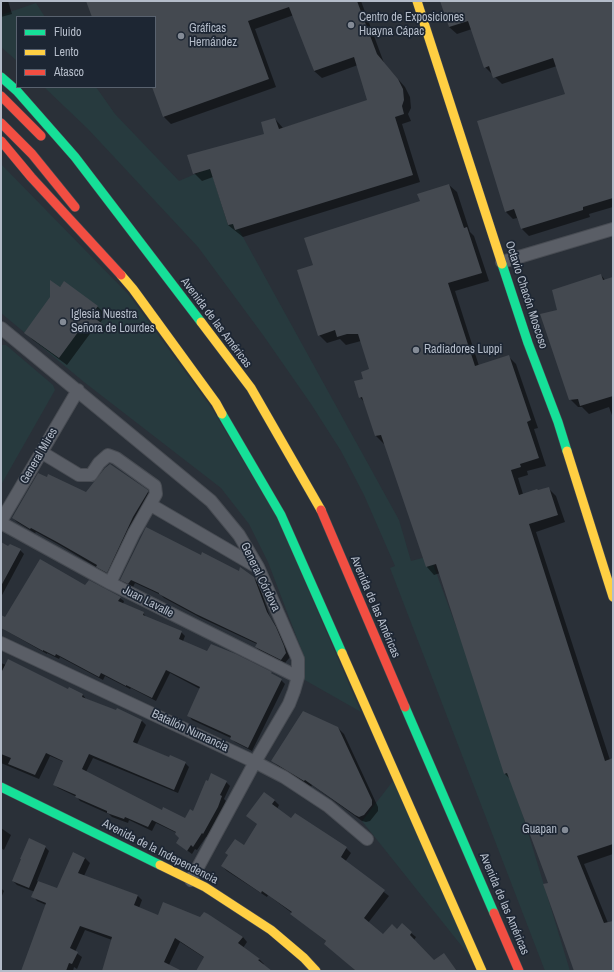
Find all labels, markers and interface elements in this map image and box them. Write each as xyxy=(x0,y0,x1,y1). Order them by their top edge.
place label: Centro de Exposiciones Huayna Cápac xyxy=(359,11,464,39)
legend xyxy=(16,16,156,88)
marker: Centro de Exposiciones Huayna Cápac xyxy=(346,20,356,30)
place label: Gráficas Hernández xyxy=(189,22,237,50)
text: Fluido xyxy=(54,24,81,40)
marker: Gráficas Hernández xyxy=(176,31,186,41)
text: Lento xyxy=(54,44,79,60)
text: Atasco xyxy=(54,64,84,80)
street label: Octavio Chacón Moscoso xyxy=(502,239,550,351)
street label: Avenida de las Américas xyxy=(177,275,255,371)
place label: Iglesia Nuestra Señora de Lourdes xyxy=(71,308,155,336)
marker: Iglesia Nuestra Señora de Lourdes xyxy=(58,317,68,327)
place label: Radiadores Luppi xyxy=(424,343,502,357)
marker: Radiadores Luppi xyxy=(411,345,421,355)
street label: General Mires xyxy=(17,425,61,487)
street label: General Córdova xyxy=(237,540,283,614)
street label: Avenida de las Américas xyxy=(347,554,403,660)
street label: Juan Lavalle xyxy=(120,583,176,621)
street label: Batallón Numancia xyxy=(149,707,231,755)
street label: Avenida de la Independencia xyxy=(100,817,220,887)
place label: Guapan xyxy=(522,823,557,837)
marker: Guapan xyxy=(560,825,570,835)
street label: Avenida de las Américas xyxy=(476,851,532,957)

